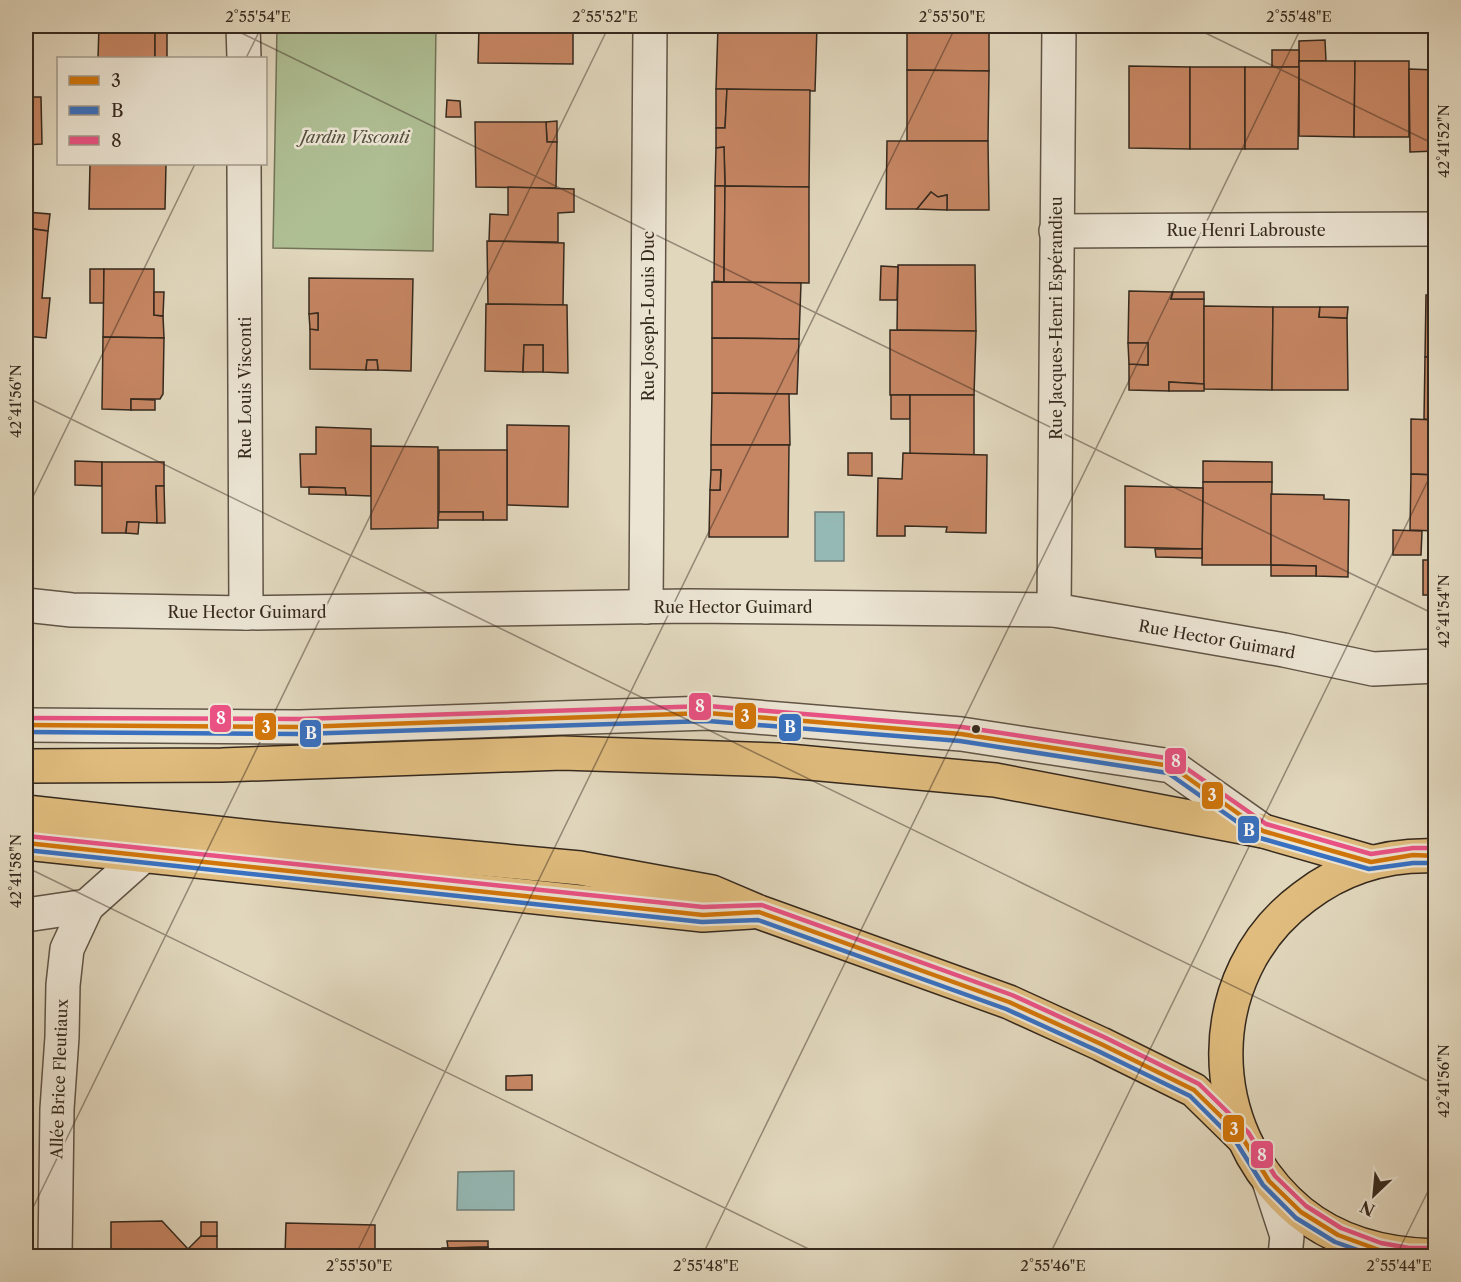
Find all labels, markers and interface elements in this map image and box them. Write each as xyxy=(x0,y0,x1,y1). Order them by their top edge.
text: 2°55'54"E xyxy=(225,7,291,26)
text: 2°55'52"E xyxy=(572,7,638,26)
text: 2°55'50"E xyxy=(919,7,985,26)
text: 2°55'48"E xyxy=(1266,7,1332,26)
legend xyxy=(57,57,267,165)
text: 3 xyxy=(111,70,121,92)
text: B xyxy=(111,100,124,122)
text: 42°41'52"N xyxy=(1434,104,1453,178)
park label: Jardin Visconti xyxy=(295,127,411,147)
text: 8 xyxy=(111,130,122,152)
street label: Rue Jacques-Henri Espérandieu xyxy=(1046,196,1066,440)
street label: Rue Henri Labrouste xyxy=(1166,220,1326,240)
street label: Rue Joseph-Louis Duc xyxy=(638,231,658,401)
street label: Rue Louis Visconti xyxy=(235,317,255,459)
text: 42°41'56"N xyxy=(6,364,25,438)
text: 42°41'54"N xyxy=(1434,574,1453,648)
street label: Rue Hector Guimard xyxy=(654,597,813,617)
street label: Rue Hector Guimard xyxy=(168,602,327,622)
street label: Rue Hector Guimard xyxy=(1137,615,1297,663)
line badge: 8 xyxy=(688,692,712,721)
text: 8 xyxy=(695,696,705,716)
line badge: 3 xyxy=(734,702,757,730)
line badge: 8 xyxy=(209,704,232,733)
text: 3 xyxy=(740,706,750,726)
text: 8 xyxy=(216,708,226,728)
line badge: 3 xyxy=(254,712,277,741)
line badge: B xyxy=(778,713,802,742)
text: 3 xyxy=(261,717,271,737)
text: B xyxy=(784,717,796,737)
line badge: B xyxy=(299,719,322,748)
text: B xyxy=(305,723,317,743)
unlabelled marker xyxy=(970,723,982,735)
line badge: 8 xyxy=(1164,747,1187,775)
text: 8 xyxy=(1171,751,1181,771)
line badge: 3 xyxy=(1201,781,1224,810)
text: 3 xyxy=(1207,785,1217,805)
line badge: B xyxy=(1237,815,1260,844)
text: B xyxy=(1243,820,1255,840)
text: 42°41'58"N xyxy=(6,834,25,908)
street label: Allée Brice Fleutiaux xyxy=(46,998,72,1160)
text: 42°41'56"N xyxy=(1434,1044,1453,1118)
line badge: 3 xyxy=(1222,1114,1245,1143)
text: 3 xyxy=(1229,1119,1239,1139)
line badge: 8 xyxy=(1250,1140,1274,1169)
text: 8 xyxy=(1257,1145,1267,1165)
north arrow xyxy=(1344,1165,1404,1225)
text: N xyxy=(1357,1196,1378,1221)
text: 2°55'50"E xyxy=(326,1256,392,1275)
text: 2°55'48"E xyxy=(673,1256,739,1275)
text: 2°55'46"E xyxy=(1020,1256,1086,1275)
text: 2°55'44"E xyxy=(1366,1256,1432,1275)

